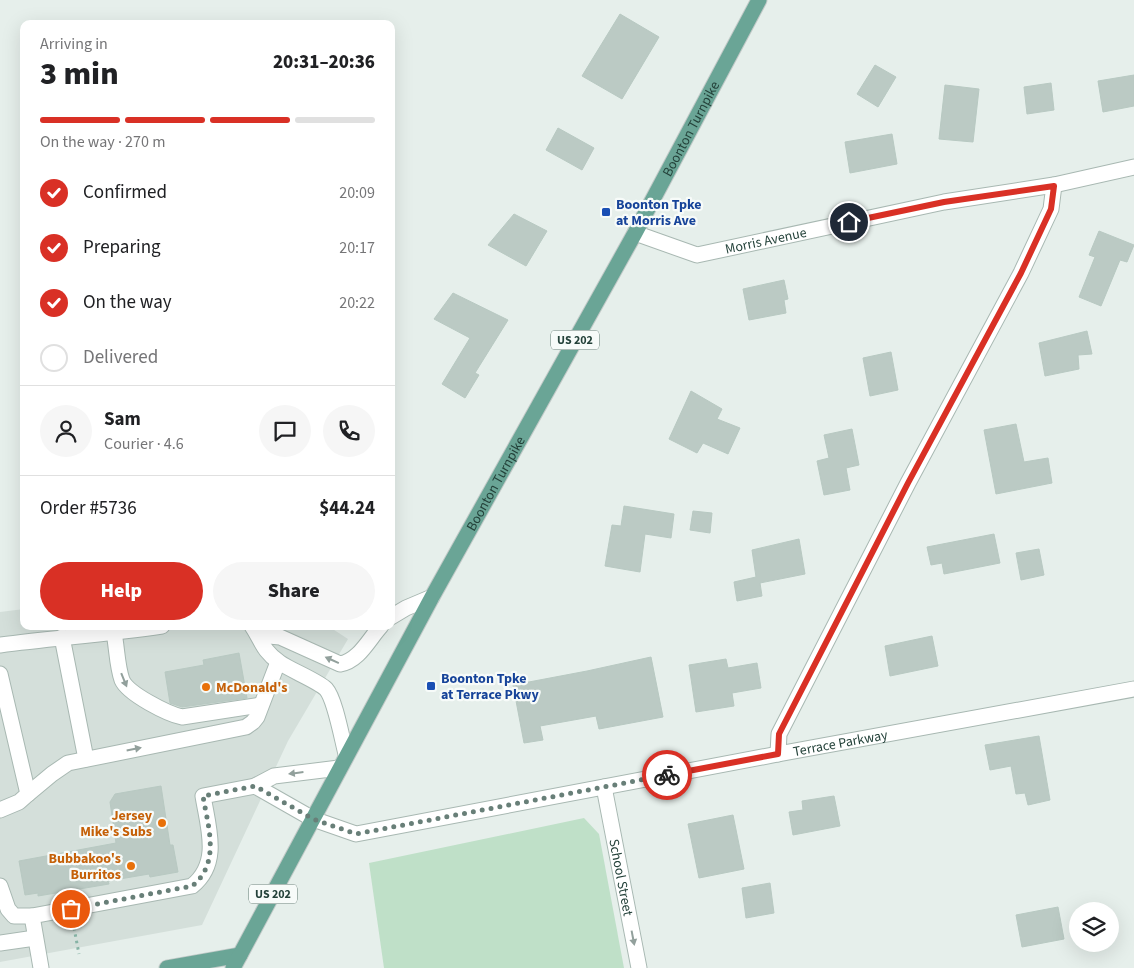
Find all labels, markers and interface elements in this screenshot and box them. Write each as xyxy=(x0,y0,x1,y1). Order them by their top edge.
text: Arriving in xyxy=(40,33,108,55)
text: 20:31–20:36 xyxy=(273,49,375,76)
text: 3 min xyxy=(40,51,119,97)
street label: Boonton Turnpike xyxy=(658,78,725,180)
text: On the way · 270 m xyxy=(40,131,165,153)
icon: check xyxy=(40,179,68,207)
text: Confirmed xyxy=(83,179,167,206)
text: 20:09 xyxy=(339,182,375,204)
place label: Boonton Tpke at Morris Ave xyxy=(616,195,701,231)
pin xyxy=(828,201,870,243)
marker: Boonton Tpke at Morris Ave xyxy=(600,206,612,218)
icon: home xyxy=(835,208,863,236)
street label: Morris Avenue xyxy=(723,223,809,260)
icon: check xyxy=(40,234,68,262)
text: Preparing xyxy=(83,234,161,261)
text: 20:17 xyxy=(339,237,375,259)
icon: check xyxy=(40,289,68,317)
text: On the way xyxy=(83,289,172,316)
text: 20:22 xyxy=(339,292,375,314)
road number: US 202 xyxy=(551,330,599,350)
text: Delivered xyxy=(83,344,158,371)
button: person xyxy=(40,405,92,457)
button: chat xyxy=(259,405,311,457)
button: phone xyxy=(323,405,375,457)
text: Sam xyxy=(104,406,141,433)
text: Courier · 4.6 xyxy=(104,433,184,455)
street label: Boonton Turnpike xyxy=(462,433,531,535)
text: Order #5736 xyxy=(40,495,137,522)
text: $44.24 xyxy=(319,495,375,522)
button: Help xyxy=(40,562,203,620)
button: Share xyxy=(213,562,375,620)
one-way arrow xyxy=(325,656,339,664)
place label: Boonton Tpke at Terrace Pkwy xyxy=(441,669,539,705)
one-way arrow xyxy=(120,673,128,688)
place label: McDonald's xyxy=(216,678,287,698)
marker: Boonton Tpke at Terrace Pkwy xyxy=(425,680,437,692)
marker: McDonald's xyxy=(200,681,212,693)
street label: Terrace Parkway xyxy=(792,725,890,762)
one-way arrow xyxy=(126,745,142,753)
courier xyxy=(642,750,692,800)
icon: bike xyxy=(653,761,681,789)
one-way arrow xyxy=(288,769,304,777)
place label: Jersey Mike's Subs xyxy=(80,806,153,842)
marker: Jersey Mike's Subs xyxy=(156,817,168,829)
street label: School Street xyxy=(603,837,638,918)
place label: Bubbakoo's Burritos xyxy=(49,849,121,885)
marker: Bubbakoo's Burritos xyxy=(125,860,137,872)
road number: US 202 xyxy=(249,884,297,904)
pin xyxy=(50,888,92,930)
icon: bag xyxy=(57,895,85,923)
map controls xyxy=(1069,902,1119,952)
button: layers xyxy=(1069,902,1119,952)
one-way arrow xyxy=(629,931,637,946)

